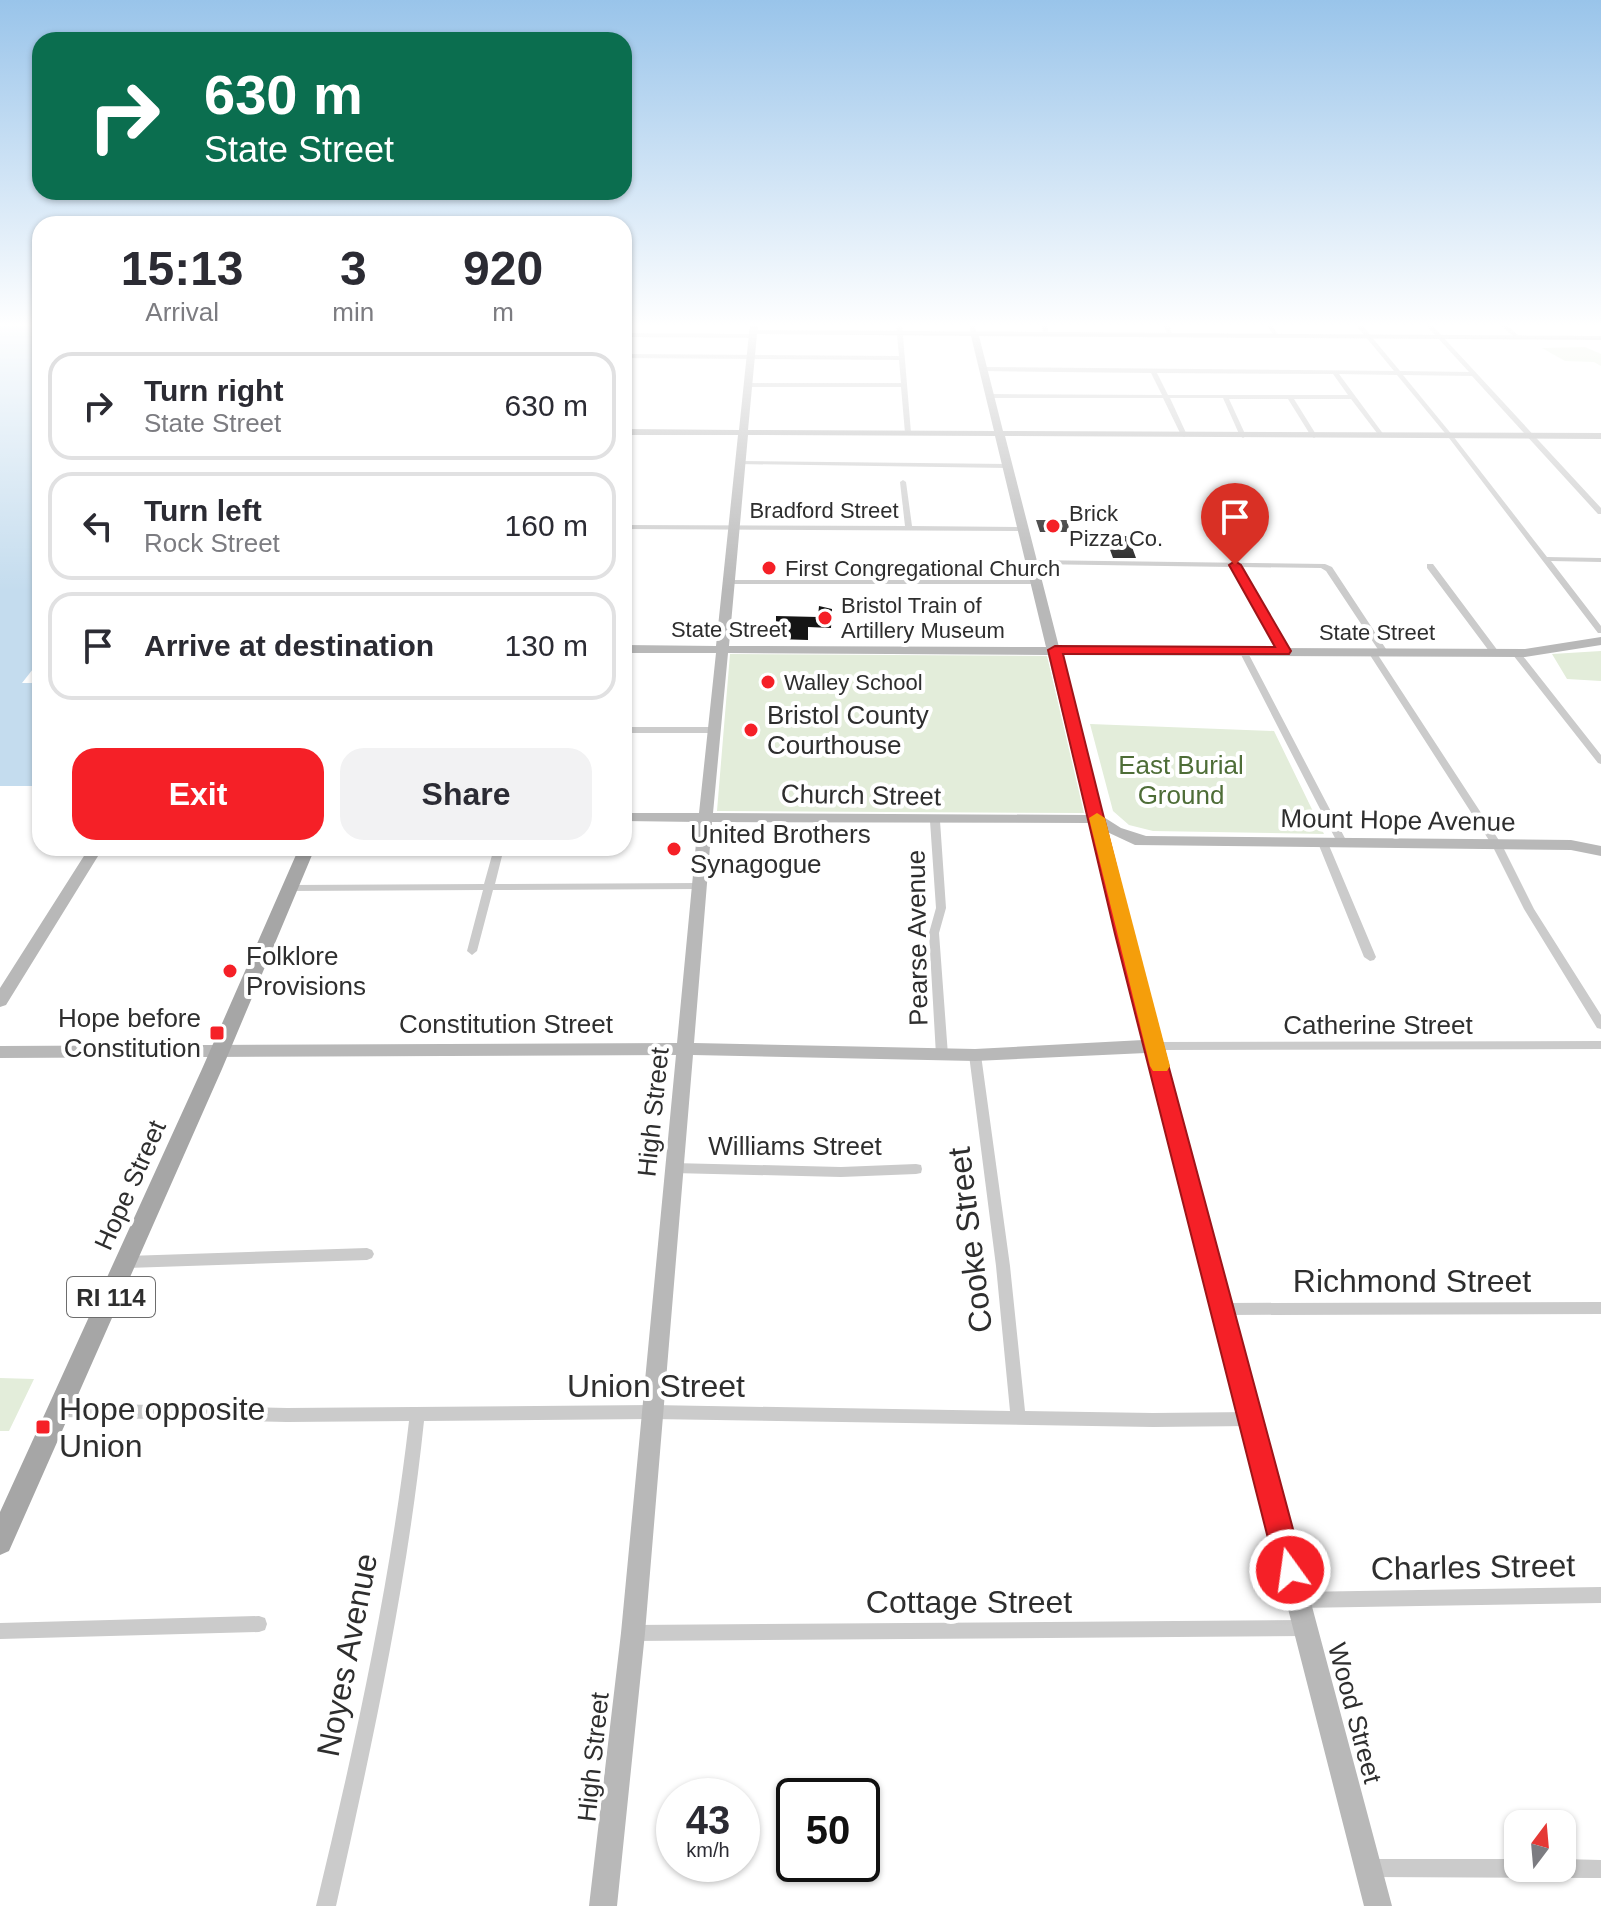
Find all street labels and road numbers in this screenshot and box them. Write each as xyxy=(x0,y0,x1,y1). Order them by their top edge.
street label: Bradford Street xyxy=(749,498,899,523)
street label: State Street xyxy=(671,617,787,642)
street label: State Street xyxy=(1319,620,1435,645)
street label: Church Street xyxy=(781,779,942,811)
street label: Mount Hope Avenue xyxy=(1280,803,1516,837)
street label: Pearse Avenue xyxy=(900,850,934,1026)
street label: Constitution Street xyxy=(399,1009,614,1039)
street label: Catherine Street xyxy=(1283,1010,1473,1040)
street label: High Street xyxy=(631,1045,675,1178)
street label: Hope Street xyxy=(88,1115,172,1254)
street label: Williams Street xyxy=(708,1131,882,1161)
street label: Cooke Street xyxy=(941,1145,999,1335)
street label: Richmond Street xyxy=(1293,1263,1531,1299)
road number: RI 114 xyxy=(67,1277,155,1317)
street label: Union Street xyxy=(567,1368,745,1404)
street label: Charles Street xyxy=(1370,1547,1576,1587)
street label: Noyes Avenue xyxy=(310,1551,384,1759)
street label: Cottage Street xyxy=(866,1584,1072,1620)
street label: Wood Street xyxy=(1322,1640,1388,1787)
street label: High Street xyxy=(571,1690,615,1823)

